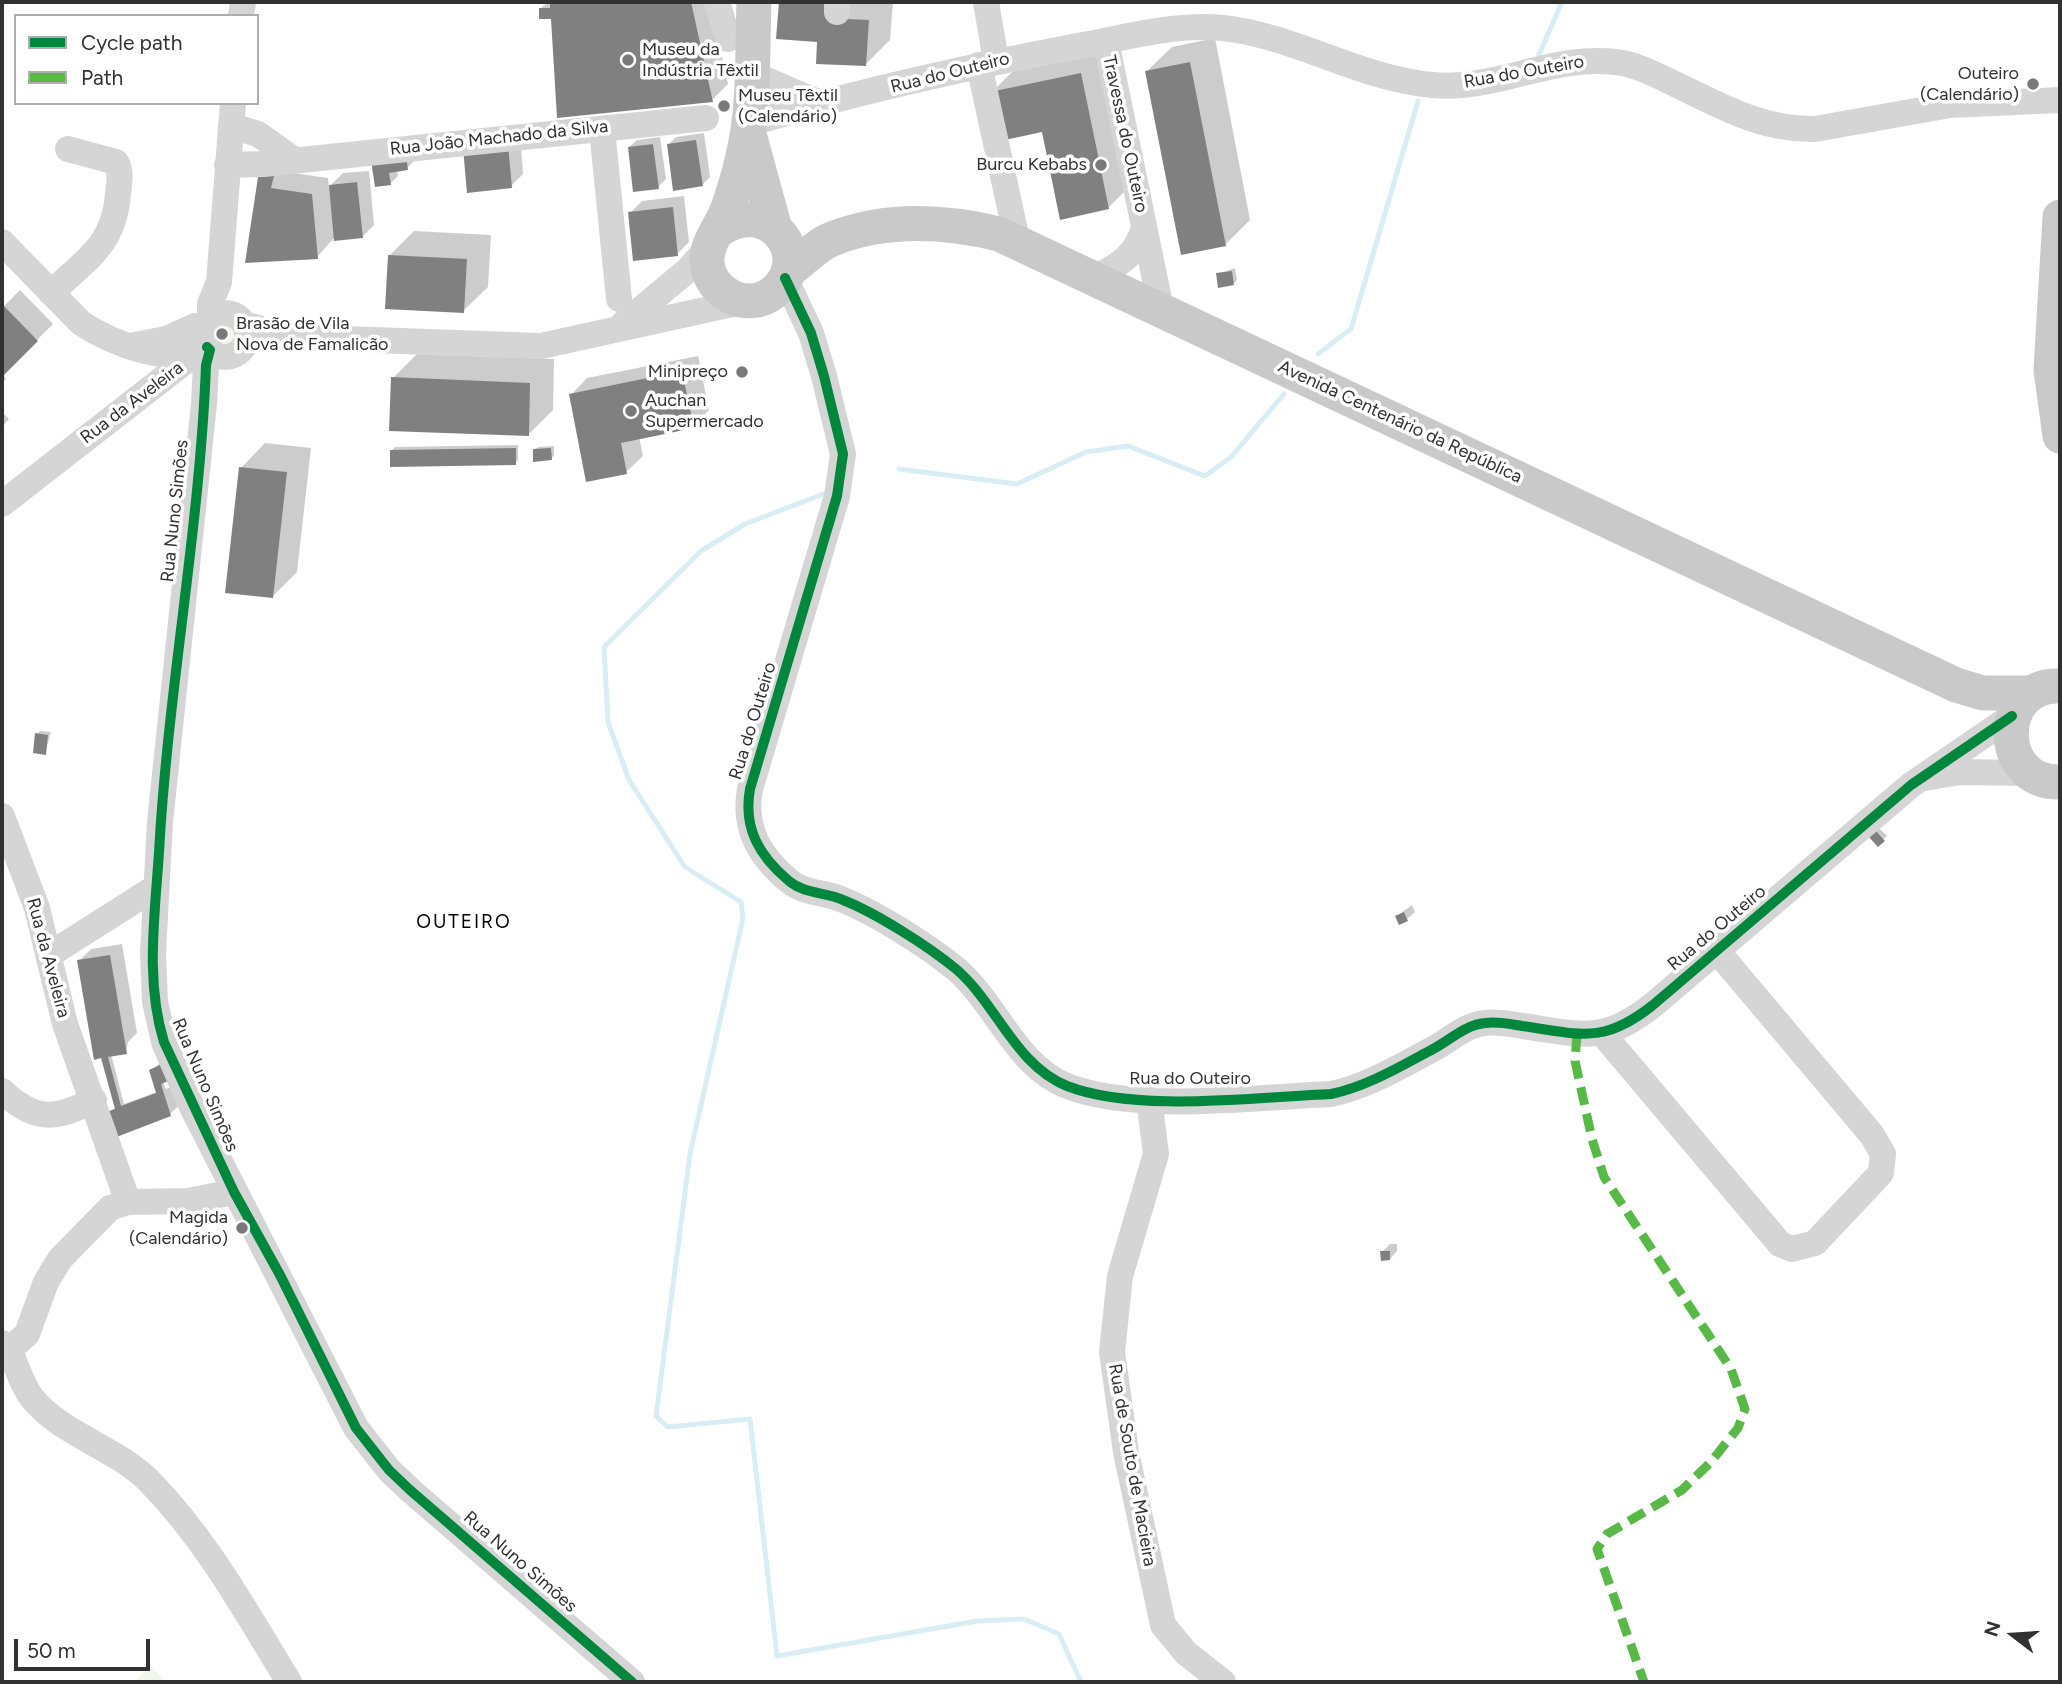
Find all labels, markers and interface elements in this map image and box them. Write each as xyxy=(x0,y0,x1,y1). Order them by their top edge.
legend xyxy=(14,14,259,105)
text: Cycle path xyxy=(81,30,182,55)
place label: Museu da Indústria Têxtil xyxy=(642,39,759,82)
street label: Rua do Outeiro xyxy=(888,48,1012,98)
street label: Rua do Outeiro xyxy=(1462,51,1586,93)
marker: Museu da Indústria Têxtil xyxy=(620,52,636,68)
street label: Travessa do Outeiro xyxy=(1098,53,1152,215)
place label: Outeiro (Calendário) xyxy=(1920,63,2019,106)
text: Path xyxy=(81,65,123,90)
marker: Outeiro (Calendário) xyxy=(2025,76,2041,92)
place label: Museu Têxtil (Calendário) xyxy=(738,85,838,128)
marker: Museu Têxtil (Calendário) xyxy=(716,98,732,114)
street label: Rua João Machado da Silva xyxy=(389,116,609,160)
place label: Burcu Kebabs xyxy=(976,154,1087,176)
marker: Burcu Kebabs xyxy=(1093,157,1109,173)
place label: Brasão de Vila Nova de Famalicão xyxy=(236,313,389,356)
marker: Brasão de Vila Nova de Famalicão xyxy=(214,326,230,342)
street label: Avenida Centenário da República xyxy=(1275,356,1525,488)
street label: Rua da Aveleira xyxy=(76,357,188,449)
place label: Minipreço xyxy=(648,361,728,383)
marker: Minipreço xyxy=(734,364,750,380)
place label: Auchan Supermercado xyxy=(645,390,764,432)
marker: Auchan Supermercado xyxy=(623,403,639,419)
street label: Rua Nuno Simões xyxy=(157,439,193,583)
street label: Rua do Outeiro xyxy=(725,660,781,782)
street label: Rua do Outeiro xyxy=(1663,881,1771,975)
street label: Rua da Aveleira xyxy=(22,896,74,1020)
district label: OUTEIRO xyxy=(417,911,511,933)
street label: Rua Nuno Simões xyxy=(167,1015,243,1155)
street label: Rua do Outeiro xyxy=(1129,1068,1251,1090)
place label: Magida (Calendário) xyxy=(129,1207,228,1250)
marker: Magida (Calendário) xyxy=(234,1220,250,1236)
street label: Rua de Souto de Macieira xyxy=(1104,1362,1160,1568)
street label: Rua Nuno Simões xyxy=(459,1507,581,1617)
north arrow xyxy=(1978,1600,2048,1670)
text: N xyxy=(1979,1618,2006,1639)
scale bar xyxy=(18,1624,154,1668)
text: 50 m xyxy=(27,1638,76,1663)

